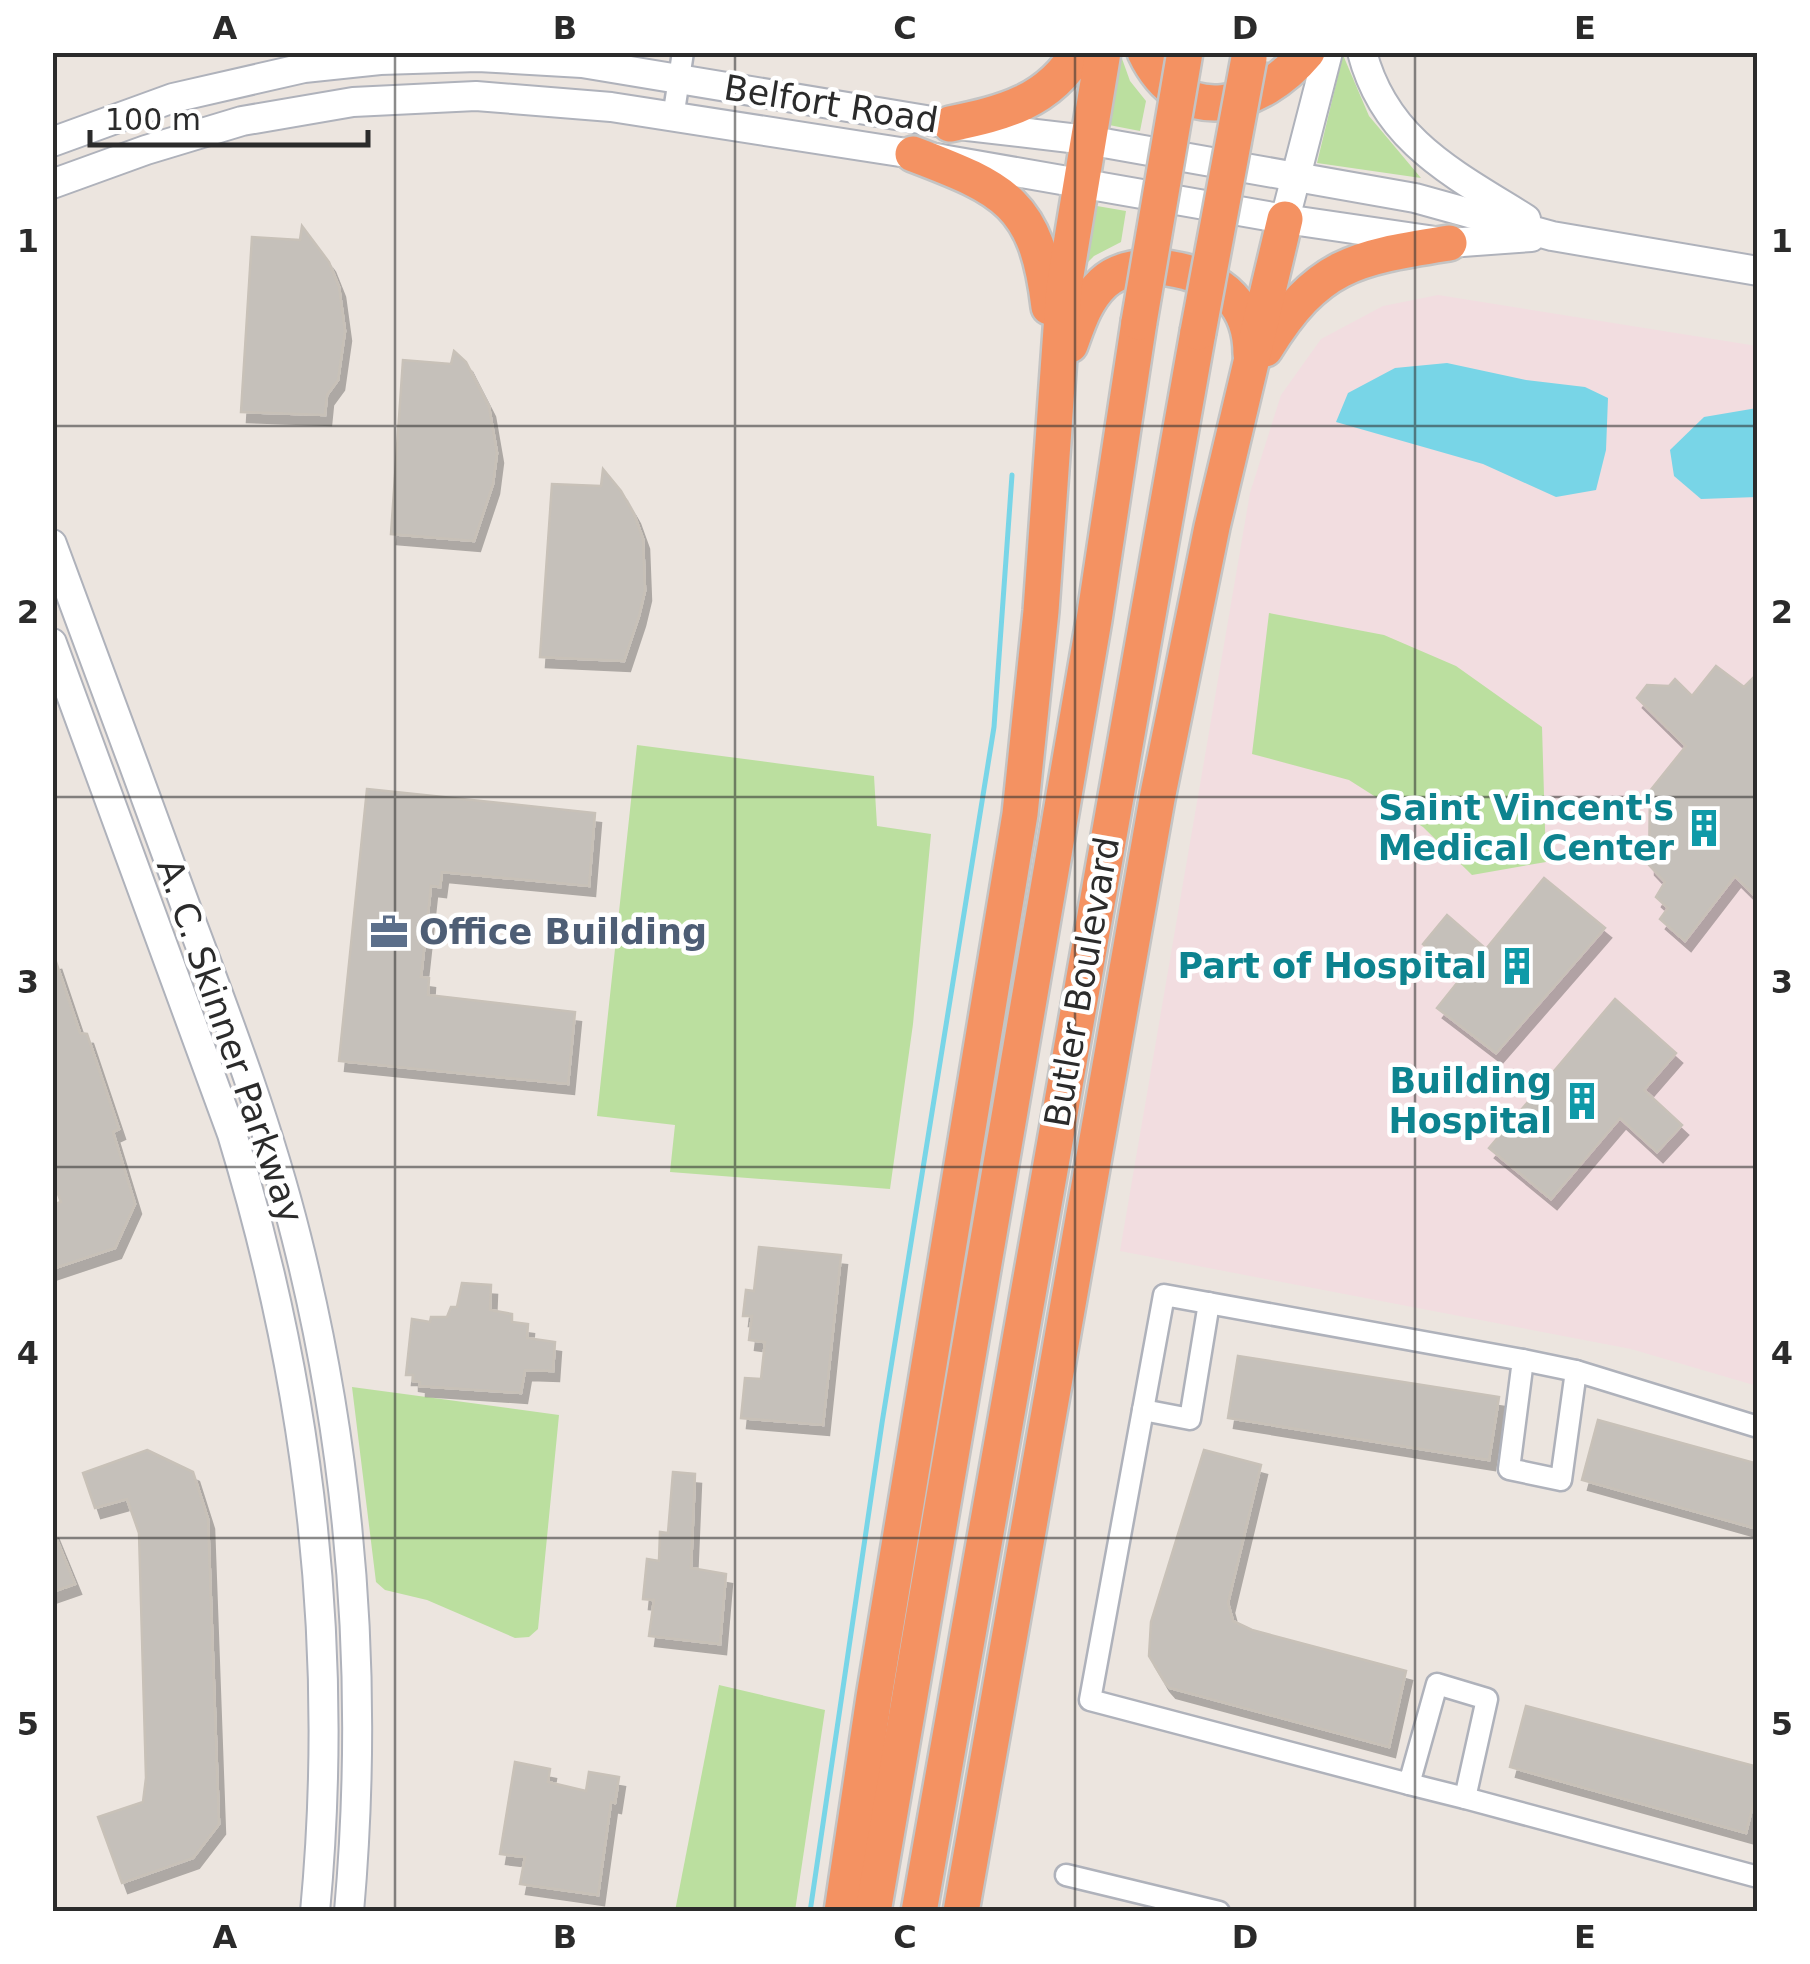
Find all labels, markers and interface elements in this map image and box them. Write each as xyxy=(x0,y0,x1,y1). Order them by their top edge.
text: A xyxy=(213,9,238,47)
text: B xyxy=(553,9,577,47)
text: C xyxy=(893,9,917,47)
text: D xyxy=(1232,9,1258,47)
text: E xyxy=(1574,9,1596,47)
street label: Belfort Road xyxy=(721,67,941,141)
scale bar xyxy=(90,85,368,147)
text: 100 m xyxy=(105,102,201,137)
text: 1 xyxy=(17,222,39,260)
text: 1 xyxy=(1771,222,1793,260)
text: 2 xyxy=(17,593,39,631)
text: 2 xyxy=(1771,593,1793,631)
place label: Saint Vincent's Medical Center xyxy=(1378,788,1675,868)
building icon: Saint Vincent's Medical Center xyxy=(1683,807,1725,849)
street label: Butler Boulevard xyxy=(1037,834,1127,1130)
street label: A. C. Skinner Parkway xyxy=(149,854,311,1228)
office icon: Office Building xyxy=(368,911,410,953)
place label: Office Building xyxy=(419,912,707,952)
building icon: Part of Hospital xyxy=(1496,945,1538,987)
place label: Part of Hospital xyxy=(1177,946,1487,986)
text: 3 xyxy=(17,963,39,1001)
text: 3 xyxy=(1771,963,1793,1001)
place label: Building Hospital xyxy=(1388,1061,1552,1141)
building icon: Building Hospital xyxy=(1561,1080,1603,1122)
text: 4 xyxy=(17,1334,39,1372)
text: 4 xyxy=(1771,1334,1793,1372)
text: 5 xyxy=(17,1705,39,1743)
text: 5 xyxy=(1771,1705,1793,1743)
text: A xyxy=(213,1918,238,1956)
text: B xyxy=(553,1918,577,1956)
text: C xyxy=(893,1918,917,1956)
text: D xyxy=(1232,1918,1258,1956)
text: E xyxy=(1574,1918,1596,1956)

